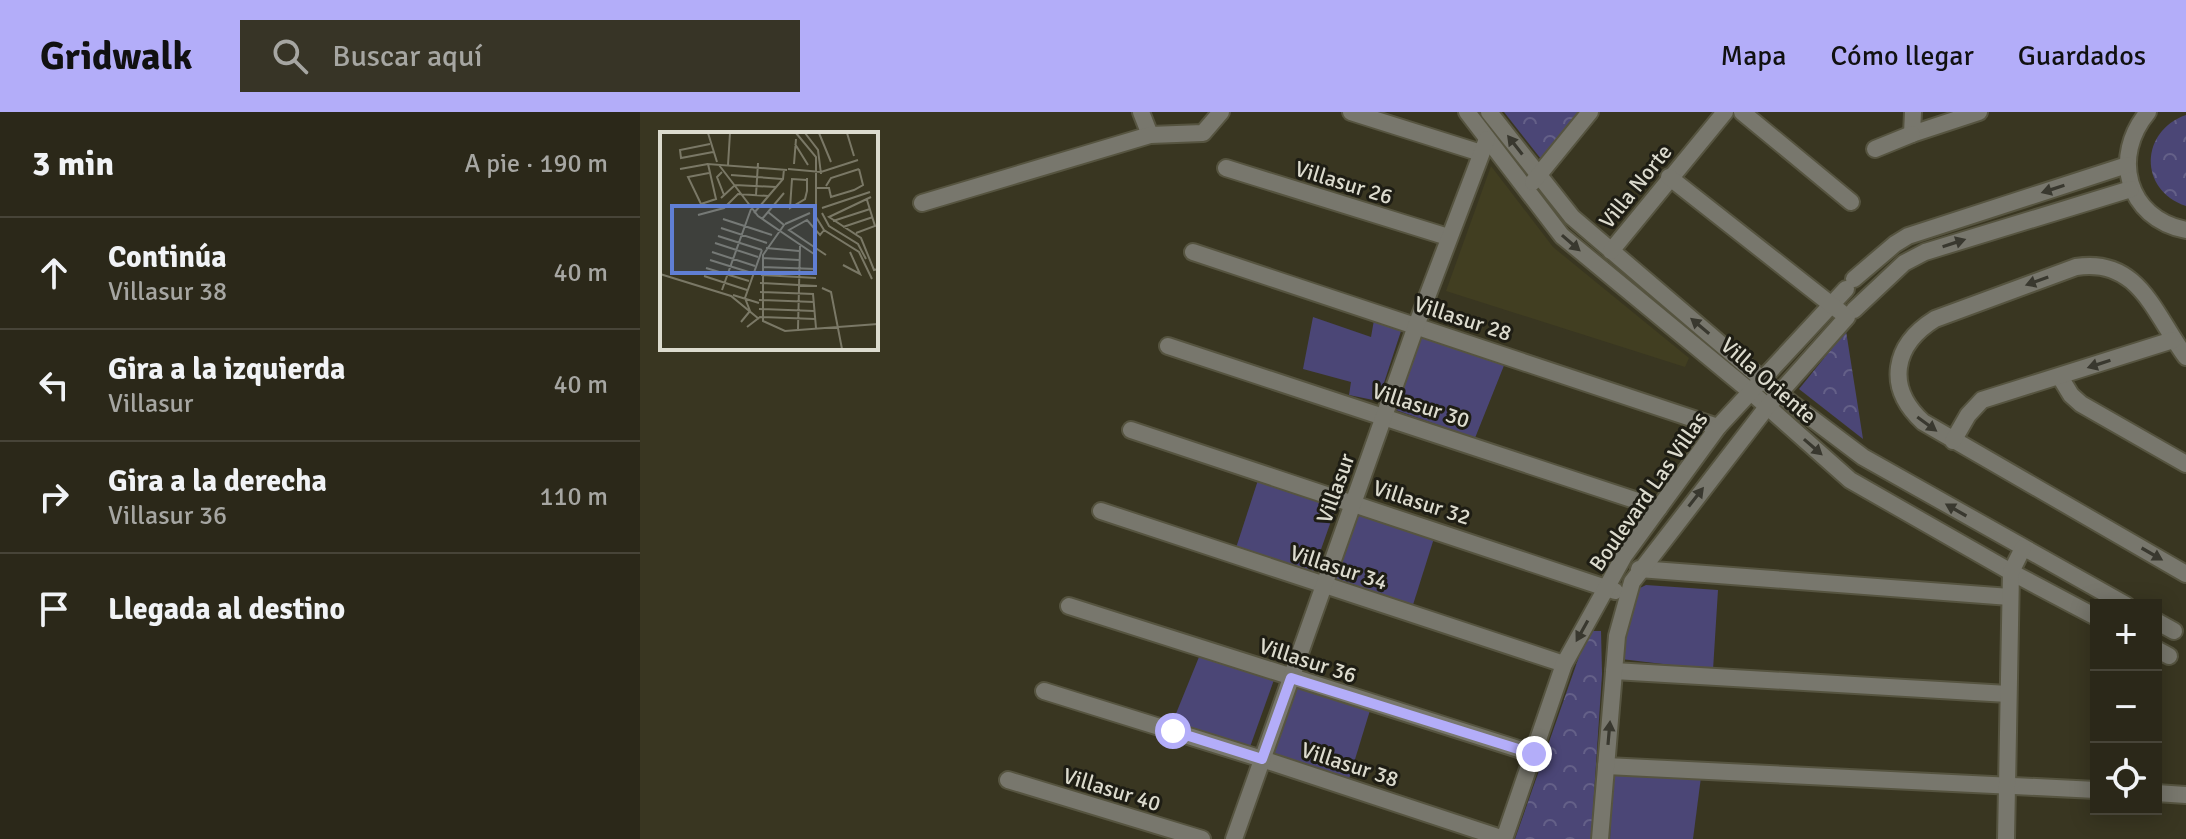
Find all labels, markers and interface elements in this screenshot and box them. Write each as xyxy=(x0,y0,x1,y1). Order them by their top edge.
search box xyxy=(240,20,800,92)
text: Gridwalk xyxy=(40,33,192,80)
icon: search xyxy=(268,34,312,78)
text: Buscar aquí xyxy=(332,38,482,75)
text: Mapa xyxy=(1721,39,1786,73)
text: Cómo llegar xyxy=(1830,39,1974,73)
text: Guardados xyxy=(2018,39,2146,73)
inset map xyxy=(660,132,878,350)
one-way arrow xyxy=(1507,135,1523,155)
street label: Villa Norte xyxy=(1593,139,1678,234)
text: 3 min xyxy=(32,143,114,185)
text: A pie · 190 m xyxy=(465,148,608,180)
street label: Villasur 26 xyxy=(1292,155,1396,210)
one-way arrow xyxy=(2041,184,2065,196)
one-way arrow xyxy=(1561,234,1581,252)
one-way arrow xyxy=(1942,236,1966,248)
text: Continúa xyxy=(108,239,227,276)
icon: ahead xyxy=(32,251,76,295)
text: 40 m xyxy=(553,257,608,289)
one-way arrow xyxy=(2025,275,2049,288)
text: Villasur 38 xyxy=(108,276,227,308)
street label: Villasur 28 xyxy=(1411,290,1515,347)
one-way arrow xyxy=(1690,318,1710,335)
street label: Villa Oriente xyxy=(1715,332,1822,429)
text: Gira a la izquierda xyxy=(108,351,345,388)
one-way arrow xyxy=(2087,359,2111,371)
icon: left xyxy=(32,363,76,407)
text: 40 m xyxy=(553,369,608,401)
street label: Villasur 30 xyxy=(1369,377,1473,434)
text: Villasur xyxy=(108,388,193,420)
street label: Boulevard Las Villas xyxy=(1583,406,1713,576)
one-way arrow xyxy=(1916,416,1938,432)
one-way arrow xyxy=(1802,438,1822,455)
street label: Villasur xyxy=(1310,450,1361,527)
text: Gira a la derecha xyxy=(108,463,327,500)
street label: Villasur 32 xyxy=(1370,474,1474,531)
icon: right xyxy=(32,475,76,519)
text: 110 m xyxy=(539,481,608,513)
one-way arrow xyxy=(1687,487,1703,507)
text: Villasur 36 xyxy=(108,500,227,532)
one-way arrow xyxy=(1944,503,1967,516)
street label: Villasur 34 xyxy=(1287,539,1391,596)
one-way arrow xyxy=(2140,548,2163,561)
icon: arrive xyxy=(32,587,76,631)
text: Llegada al destino xyxy=(108,591,345,628)
map controls xyxy=(2090,599,2162,815)
button: + xyxy=(2090,599,2162,671)
one-way arrow xyxy=(1575,620,1589,643)
street label: Villasur 36 xyxy=(1256,632,1360,689)
button: − xyxy=(2090,671,2162,743)
route start xyxy=(1155,713,1191,749)
one-way arrow xyxy=(1603,720,1616,745)
street label: Villasur 38 xyxy=(1298,736,1402,793)
route end xyxy=(1516,736,1552,772)
button: locate xyxy=(2090,743,2162,815)
street label: Villasur 40 xyxy=(1060,762,1164,817)

